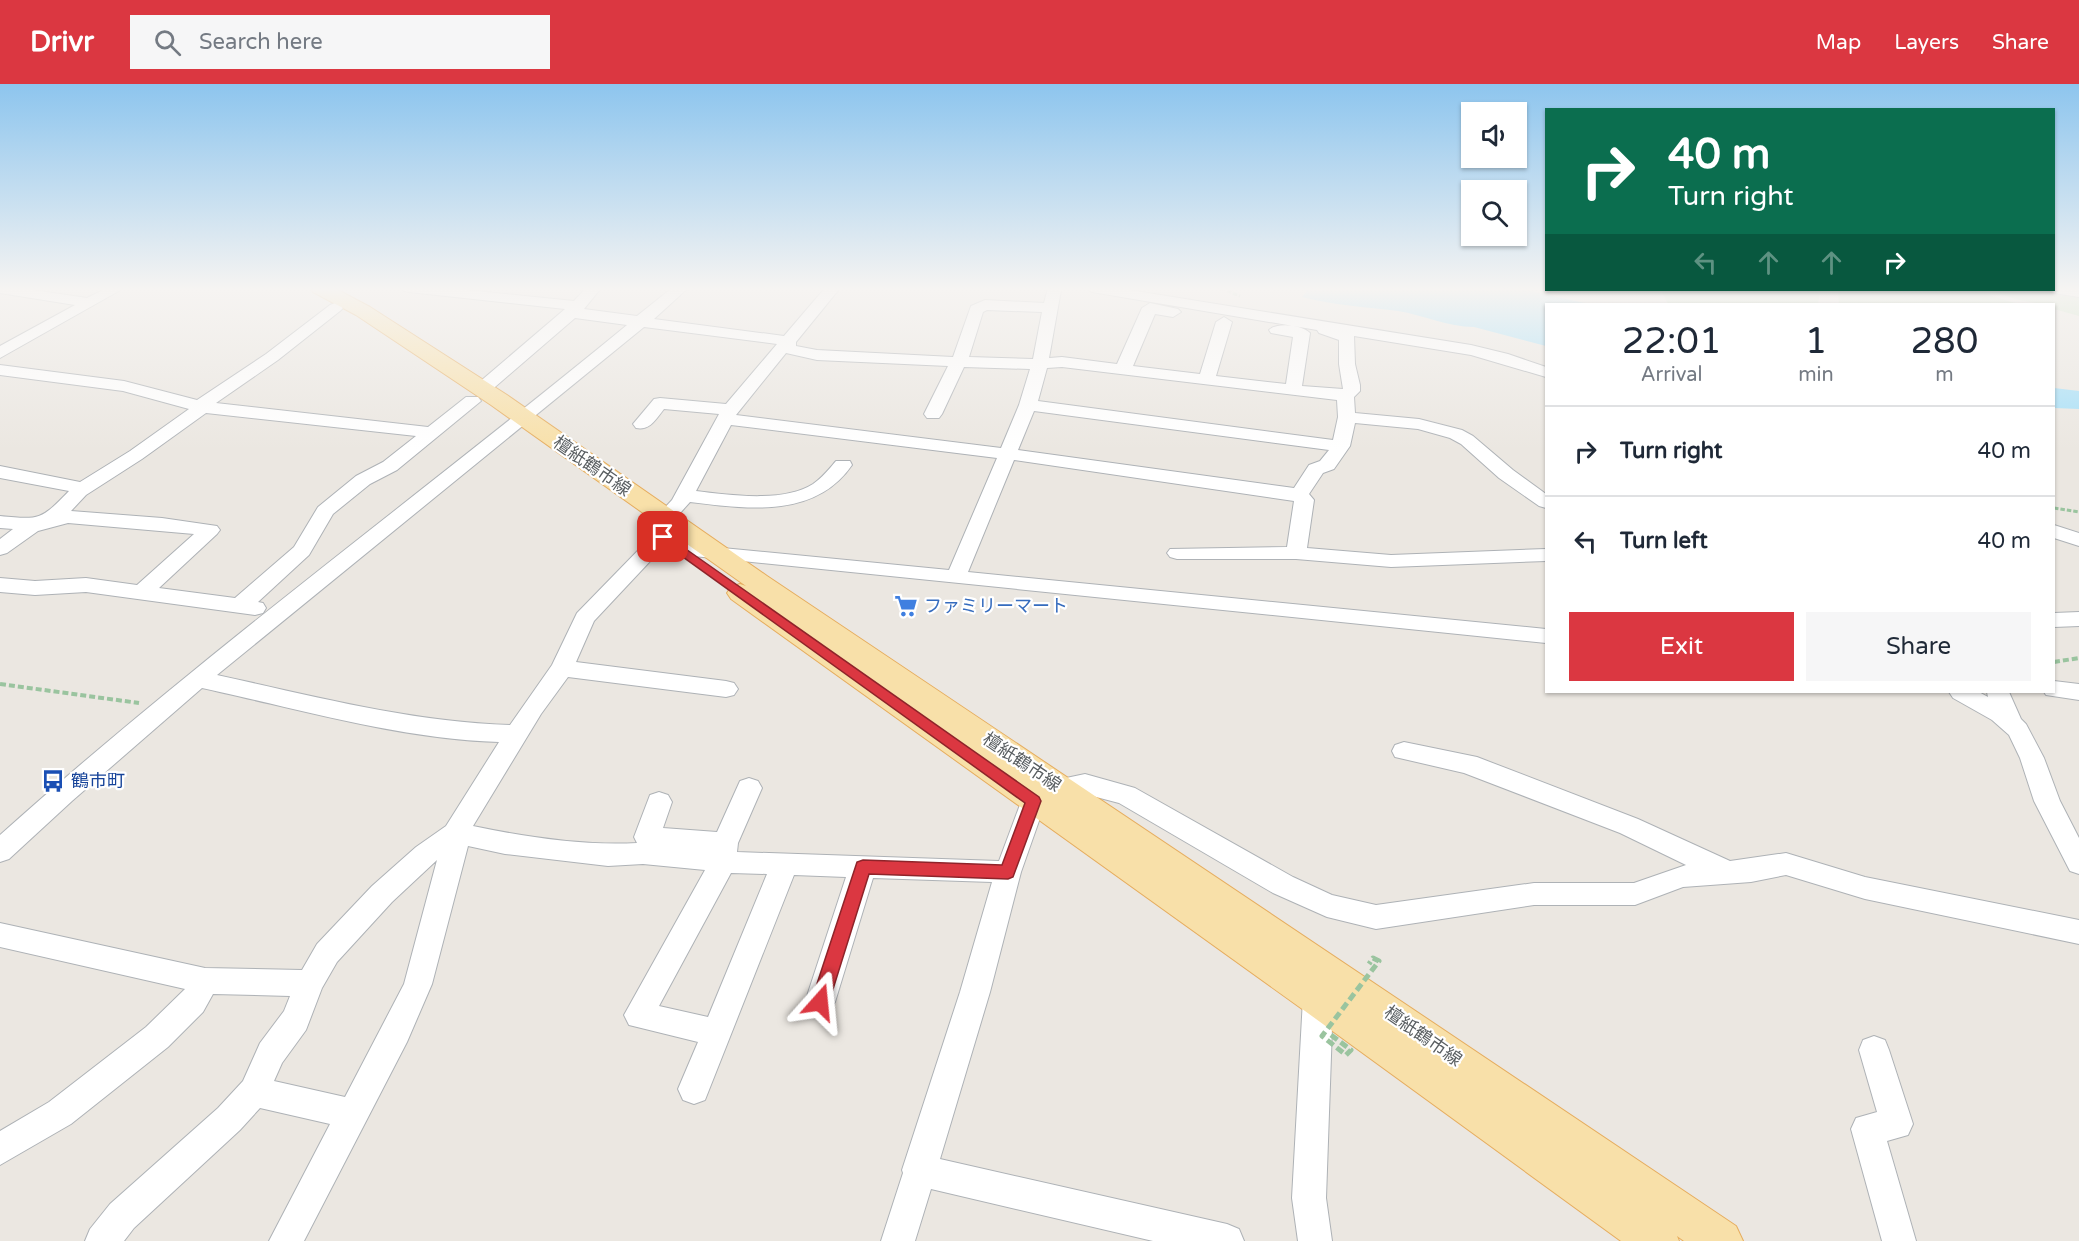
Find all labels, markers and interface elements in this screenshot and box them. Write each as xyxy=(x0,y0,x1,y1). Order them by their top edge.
search box xyxy=(130,15,550,69)
text: Drivr xyxy=(30,25,94,59)
icon: search xyxy=(151,26,184,59)
text: Search here xyxy=(199,29,323,55)
text: Map xyxy=(1816,30,1861,55)
text: Layers xyxy=(1894,30,1959,55)
text: Share xyxy=(1992,30,2049,55)
map controls xyxy=(1461,102,1527,246)
button: sound xyxy=(1461,102,1527,168)
text: 40 m xyxy=(1668,129,1770,180)
icon: right xyxy=(1569,132,1647,210)
button: search xyxy=(1461,180,1527,246)
text: Turn right xyxy=(1668,180,1794,213)
icon: left xyxy=(1689,246,1722,279)
icon: ahead xyxy=(1752,246,1785,279)
icon: ahead xyxy=(1815,246,1848,279)
icon: right xyxy=(1878,246,1911,279)
text: 22:01 xyxy=(1622,320,1722,363)
text: 1 xyxy=(1805,320,1827,363)
text: 280 xyxy=(1910,320,1978,363)
text: Arrival xyxy=(1641,363,1703,387)
text: min xyxy=(1798,363,1834,387)
text: m xyxy=(1935,363,1954,387)
street label: 檀紙鶴市線 xyxy=(549,431,635,501)
icon: right xyxy=(1569,435,1602,468)
text: Turn right xyxy=(1620,438,1722,464)
text: 40 m xyxy=(1977,438,2031,464)
pin xyxy=(637,511,688,562)
icon: arrive xyxy=(646,520,679,553)
icon: left xyxy=(1569,525,1602,558)
text: Turn left xyxy=(1620,528,1708,554)
text: 40 m xyxy=(1977,528,2031,554)
supermarket icon: ファミリーマート xyxy=(893,593,919,619)
place label: ファミリーマート xyxy=(924,595,1068,617)
button: Exit xyxy=(1569,612,1794,681)
button: Share xyxy=(1806,612,2031,681)
street label: 檀紙鶴市線 xyxy=(979,728,1065,796)
bus stop icon: 鶴市町 xyxy=(40,768,66,794)
place label: 鶴市町 xyxy=(71,770,125,792)
position arrow xyxy=(788,970,852,1034)
street label: 檀紙鶴市線 xyxy=(1380,1001,1466,1071)

